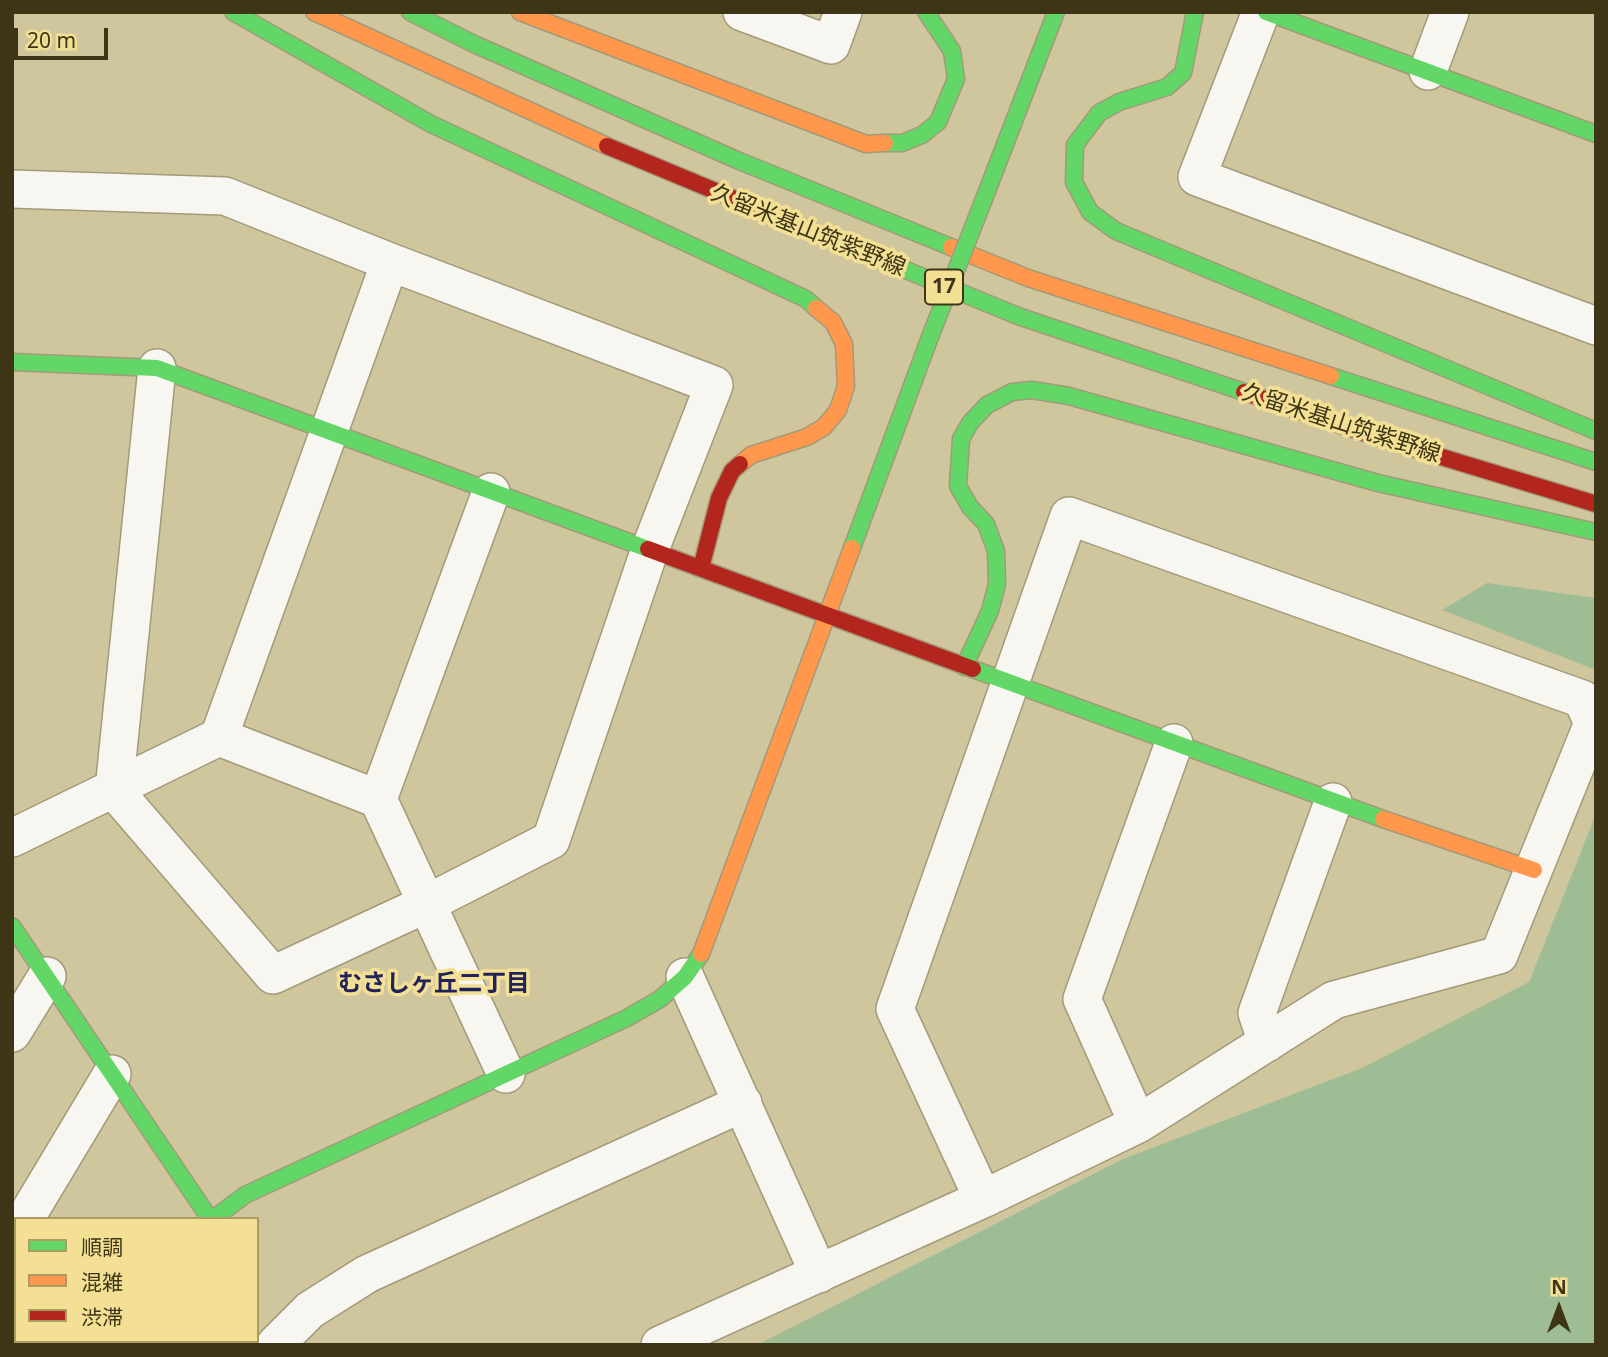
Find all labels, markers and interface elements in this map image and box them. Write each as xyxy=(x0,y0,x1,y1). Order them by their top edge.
scale bar xyxy=(18,14,112,58)
text: 20 m xyxy=(27,26,76,54)
street label: 久留米基山筑紫野線 xyxy=(707,179,909,283)
road number: 17 xyxy=(925,270,963,304)
street label: 久留米基山筑紫野線 xyxy=(1238,379,1444,469)
district label: むさしヶ丘二丁目 xyxy=(338,970,530,998)
legend xyxy=(14,1217,259,1343)
text: 順調 xyxy=(81,1233,123,1261)
text: 混雑 xyxy=(81,1268,123,1296)
north arrow xyxy=(1524,1273,1594,1343)
text: N xyxy=(1551,1274,1567,1300)
text: 渋滞 xyxy=(81,1303,123,1331)

